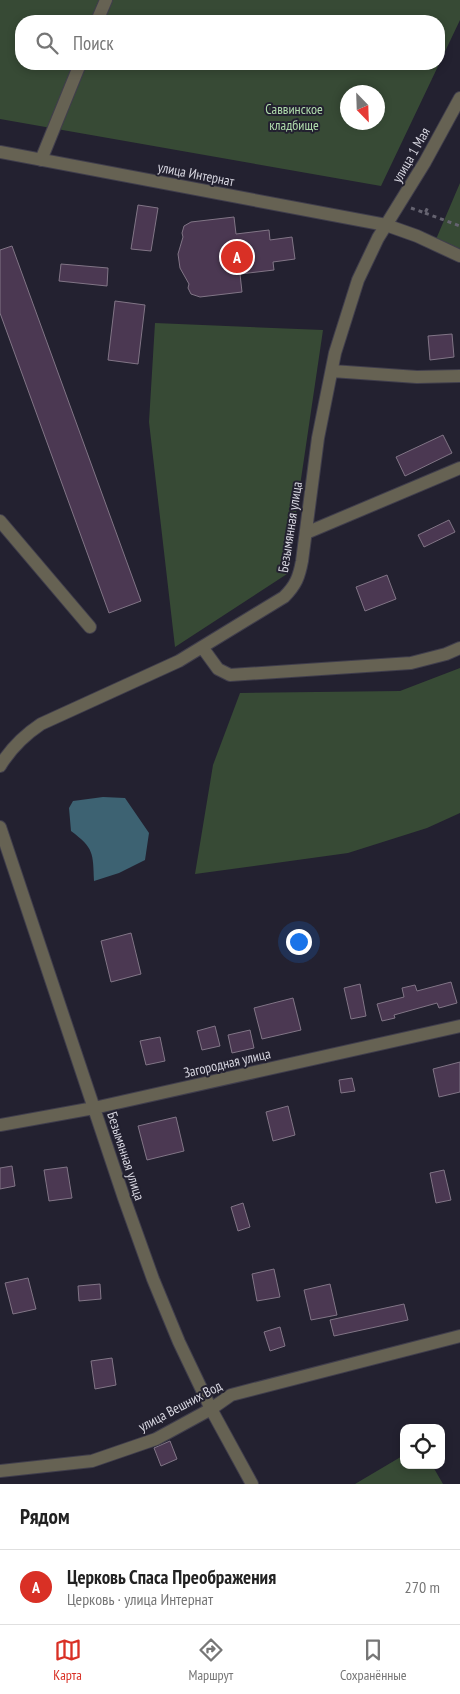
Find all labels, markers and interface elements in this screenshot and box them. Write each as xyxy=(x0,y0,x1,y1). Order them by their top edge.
search box xyxy=(15,15,445,70)
icon: search xyxy=(33,29,61,57)
text: Поиск xyxy=(73,31,114,55)
north arrow xyxy=(340,85,385,130)
park label: Саввинское кладбище xyxy=(265,100,323,134)
street label: улица 1 Мая xyxy=(388,124,434,186)
street label: улица Интернат xyxy=(156,158,236,190)
pin: A xyxy=(221,238,253,276)
street label: Безымянная улица xyxy=(274,480,306,574)
your location xyxy=(286,929,312,955)
street label: Загородная улица xyxy=(182,1044,272,1082)
street label: Безымянная улица xyxy=(103,1109,149,1203)
street label: улица Вешних Вод xyxy=(135,1376,225,1436)
map controls xyxy=(400,1424,445,1469)
button: locate xyxy=(400,1424,445,1469)
text: Рядом xyxy=(20,1503,70,1530)
text: Церковь Спаса Преображения xyxy=(67,1565,276,1589)
text: A xyxy=(32,1577,40,1597)
text: 270 m xyxy=(405,1577,440,1597)
text: Церковь · улица Интернат xyxy=(67,1589,213,1609)
tab: Карта xyxy=(53,1636,82,1684)
tab: Маршрут xyxy=(189,1636,233,1684)
tab: Сохранённые xyxy=(340,1636,407,1684)

